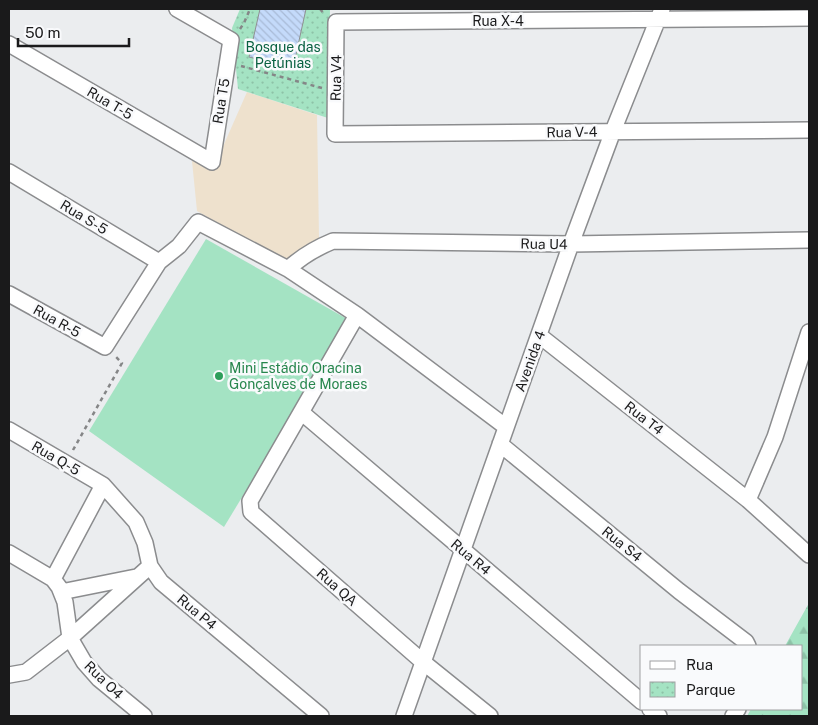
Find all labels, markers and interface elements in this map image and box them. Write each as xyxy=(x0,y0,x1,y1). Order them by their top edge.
street label: Rua X-4 xyxy=(472,13,524,29)
scale bar xyxy=(18,15,129,47)
text: 50 m xyxy=(25,24,60,41)
park label: Bosque das Petúnias xyxy=(245,39,321,71)
street label: Rua V4 xyxy=(328,54,344,101)
street label: Rua T5 xyxy=(210,77,232,125)
street label: Rua T-5 xyxy=(84,83,136,123)
street label: Rua V-4 xyxy=(546,124,598,140)
street label: Rua S-5 xyxy=(57,197,111,237)
street label: Rua U4 xyxy=(520,236,568,252)
street label: Rua R-5 xyxy=(30,301,84,341)
street label: Avenida 4 xyxy=(512,328,548,394)
place label: Mini Estádio Oracina Gonçalves de Moraes xyxy=(229,360,367,392)
marker: Mini Estádio Oracina Gonçalves de Moraes xyxy=(213,370,225,382)
street label: Rua T4 xyxy=(621,398,667,438)
street label: Rua Q-5 xyxy=(29,438,83,478)
street label: Rua S4 xyxy=(599,523,645,565)
street label: Rua R4 xyxy=(448,536,494,578)
street label: Rua QA xyxy=(313,565,361,609)
street label: Rua P4 xyxy=(174,591,220,633)
legend xyxy=(640,645,803,710)
text: Rua xyxy=(686,656,713,673)
street label: Rua O4 xyxy=(81,658,127,702)
text: Parque xyxy=(686,681,736,698)

